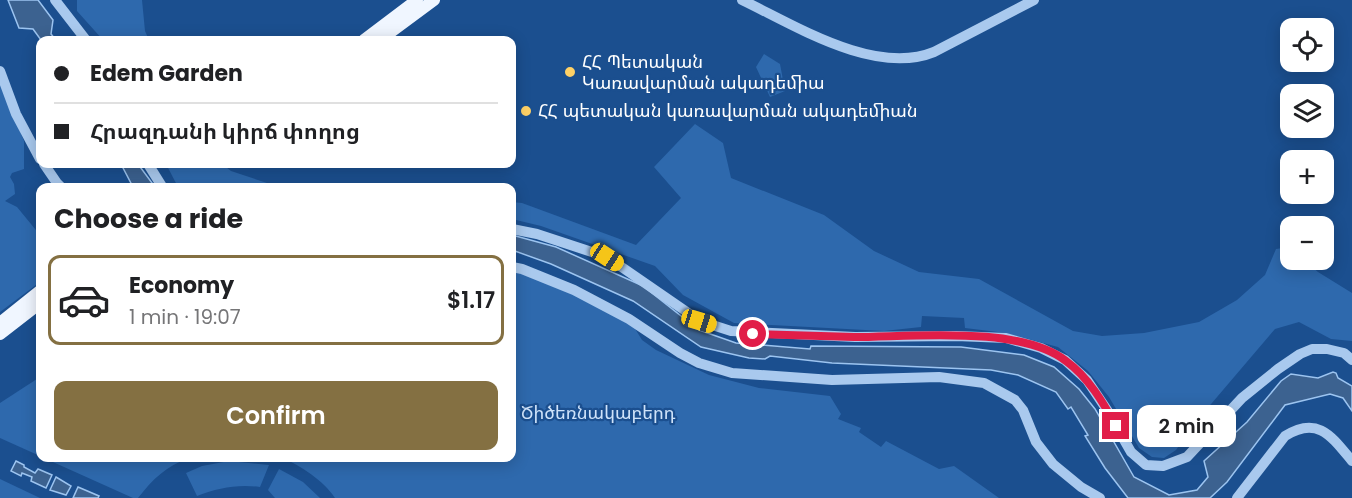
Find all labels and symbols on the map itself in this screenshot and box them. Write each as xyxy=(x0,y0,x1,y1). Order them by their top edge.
place label: ՀՀ Պետական Կառավարման ակադեմիա xyxy=(582,49,825,95)
marker: ՀՀ Պետական Կառավարման ակադեմիա xyxy=(563,65,577,79)
place label: ՀՀ պետական կառավարման ակադեմիան xyxy=(538,98,918,123)
marker: ՀՀ պետական կառավարման ակադեմիան xyxy=(519,104,533,118)
car xyxy=(587,240,627,274)
car xyxy=(679,307,719,335)
route start xyxy=(739,320,766,347)
park label: Ծիծեռնակաբերդ xyxy=(521,400,676,425)
callout: 2 min xyxy=(1137,405,1236,447)
route end xyxy=(1102,412,1129,439)

